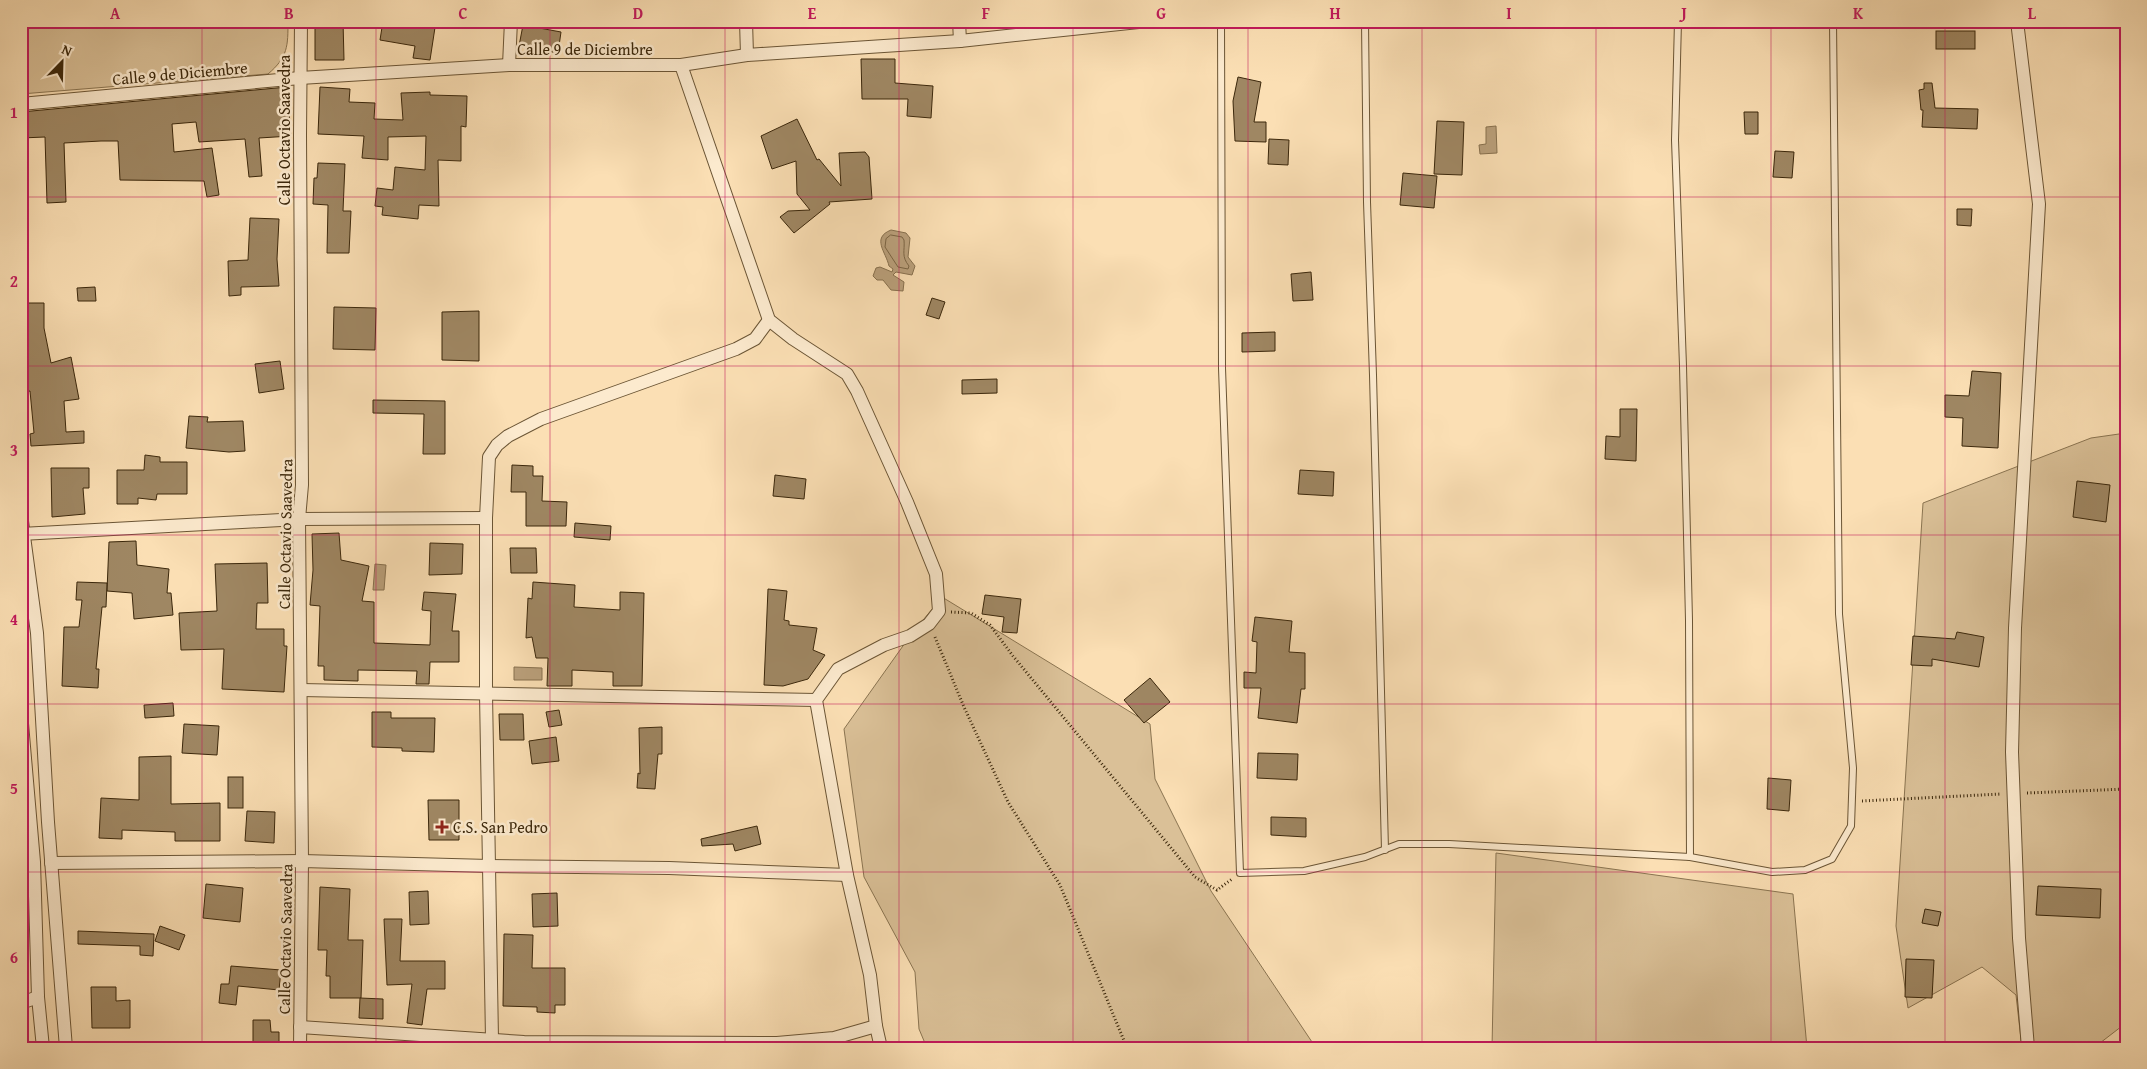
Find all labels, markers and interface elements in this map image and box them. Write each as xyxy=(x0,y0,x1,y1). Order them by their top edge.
text: A xyxy=(110,1,121,25)
text: B xyxy=(284,1,294,25)
text: C xyxy=(458,1,468,25)
text: D xyxy=(633,1,643,25)
text: E xyxy=(808,1,817,25)
text: F xyxy=(982,1,990,25)
text: G xyxy=(1156,1,1166,25)
text: H xyxy=(1329,1,1341,25)
text: I xyxy=(1506,1,1512,25)
text: J xyxy=(1678,1,1687,25)
text: K xyxy=(1853,1,1864,25)
text: L xyxy=(2028,1,2037,25)
street label: Calle 9 de Diciembre xyxy=(517,37,653,61)
north arrow xyxy=(38,38,88,88)
text: N xyxy=(59,39,76,61)
street label: Calle Octavio Saavedra xyxy=(272,54,296,205)
street label: Calle 9 de Diciembre xyxy=(111,55,249,91)
text: 1 xyxy=(10,100,18,124)
text: 2 xyxy=(10,269,18,293)
text: 3 xyxy=(10,438,18,462)
street label: Calle Octavio Saavedra xyxy=(272,458,298,609)
text: 4 xyxy=(10,607,18,631)
text: 5 xyxy=(10,776,18,800)
place label: C.S. San Pedro xyxy=(453,815,548,839)
marker: C.S. San Pedro xyxy=(435,820,449,834)
street label: Calle Octavio Saavedra xyxy=(272,863,298,1014)
text: 6 xyxy=(10,945,18,969)

